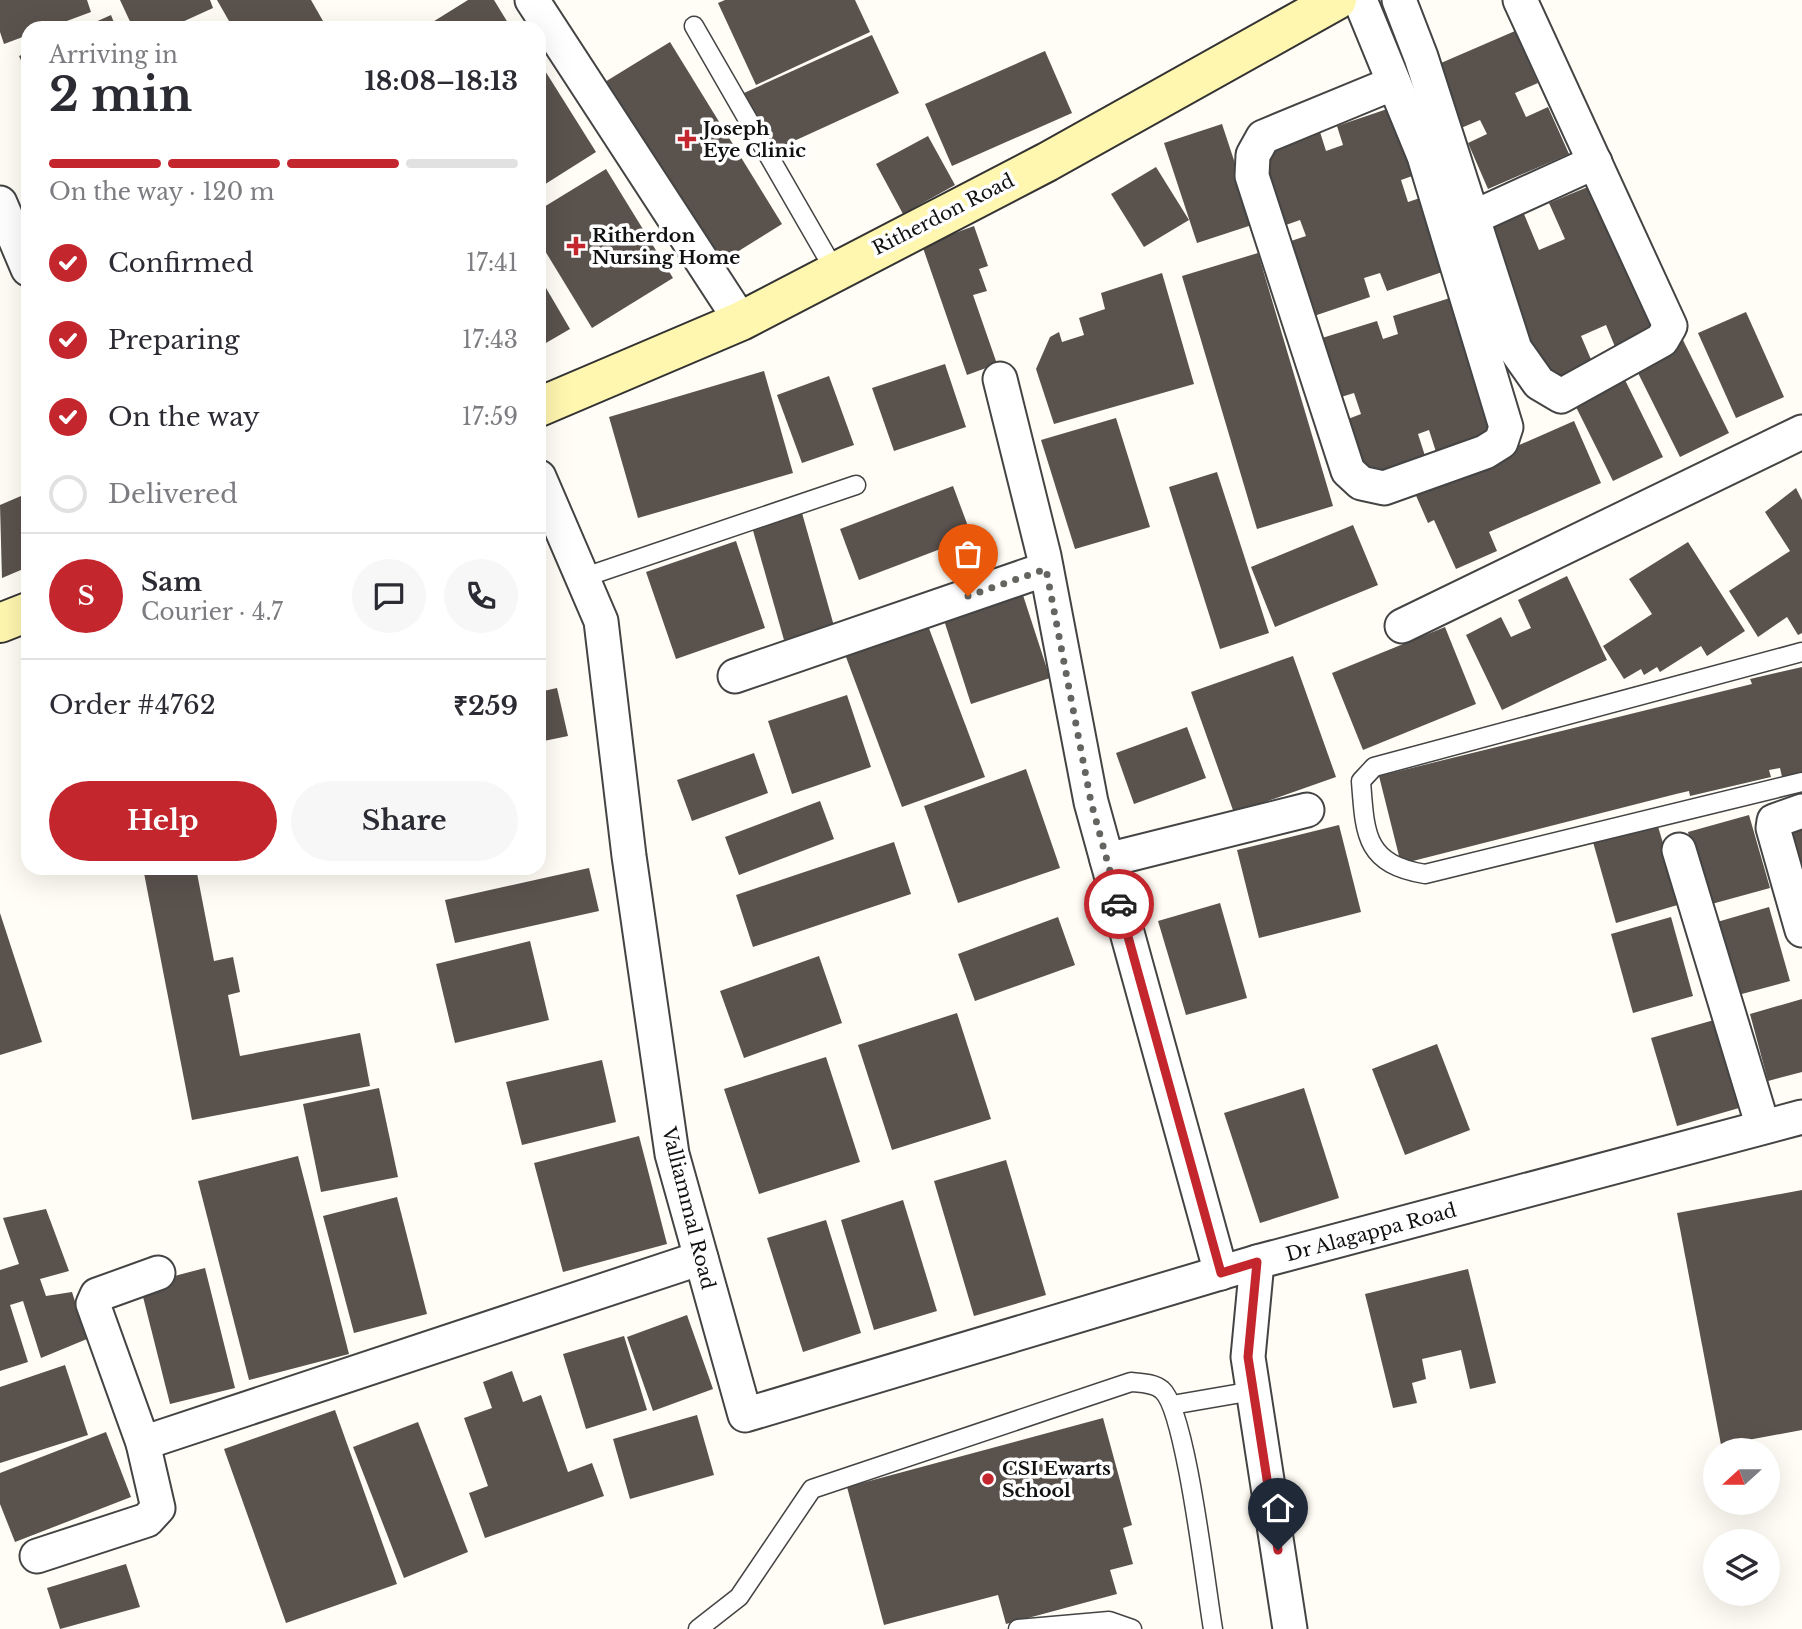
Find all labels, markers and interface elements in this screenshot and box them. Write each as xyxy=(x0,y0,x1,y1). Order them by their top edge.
text: Arriving in xyxy=(49,41,178,69)
text: 18:08–18:13 xyxy=(365,65,518,97)
text: 2 min xyxy=(49,66,192,123)
place label: Joseph Eye Clinic xyxy=(699,117,806,162)
marker: Joseph Eye Clinic xyxy=(677,129,697,149)
street label: Ritherdon Road xyxy=(869,169,1018,260)
text: On the way · 120 m xyxy=(49,178,274,206)
place label: Ritherdon Nursing Home xyxy=(592,224,740,269)
marker: Ritherdon Nursing Home xyxy=(566,236,586,256)
icon: check xyxy=(49,244,87,282)
text: Confirmed xyxy=(108,247,253,279)
text: 17:41 xyxy=(466,249,518,277)
icon: check xyxy=(49,321,87,359)
text: Preparing xyxy=(108,324,240,356)
text: 17:43 xyxy=(462,326,518,354)
icon: check xyxy=(49,398,87,436)
text: On the way xyxy=(108,401,260,433)
text: 17:59 xyxy=(462,403,518,431)
text: Delivered xyxy=(108,478,238,510)
pin xyxy=(938,524,998,596)
icon: bag xyxy=(949,535,987,573)
button: chat xyxy=(352,559,426,633)
button: phone xyxy=(444,559,518,633)
text: Sam xyxy=(141,566,202,598)
text: S xyxy=(77,580,95,612)
text: Courier · 4.7 xyxy=(141,598,283,626)
text: Order #4762 xyxy=(49,689,216,721)
text: ₹259 xyxy=(453,690,518,722)
button: Help xyxy=(49,781,277,861)
button: Share xyxy=(291,781,518,861)
courier xyxy=(1084,869,1154,939)
icon: car xyxy=(1100,885,1138,923)
street label: Valliammal Road xyxy=(657,1124,720,1292)
street label: Dr Alagappa Road xyxy=(1283,1199,1459,1266)
north arrow xyxy=(1703,1438,1780,1516)
map controls xyxy=(1703,1438,1780,1606)
place label: CSI Ewarts School xyxy=(1002,1457,1111,1502)
marker: CSI Ewarts School xyxy=(980,1471,996,1487)
pin xyxy=(1248,1478,1308,1550)
icon: home xyxy=(1259,1489,1297,1527)
button: layers xyxy=(1703,1529,1780,1606)

